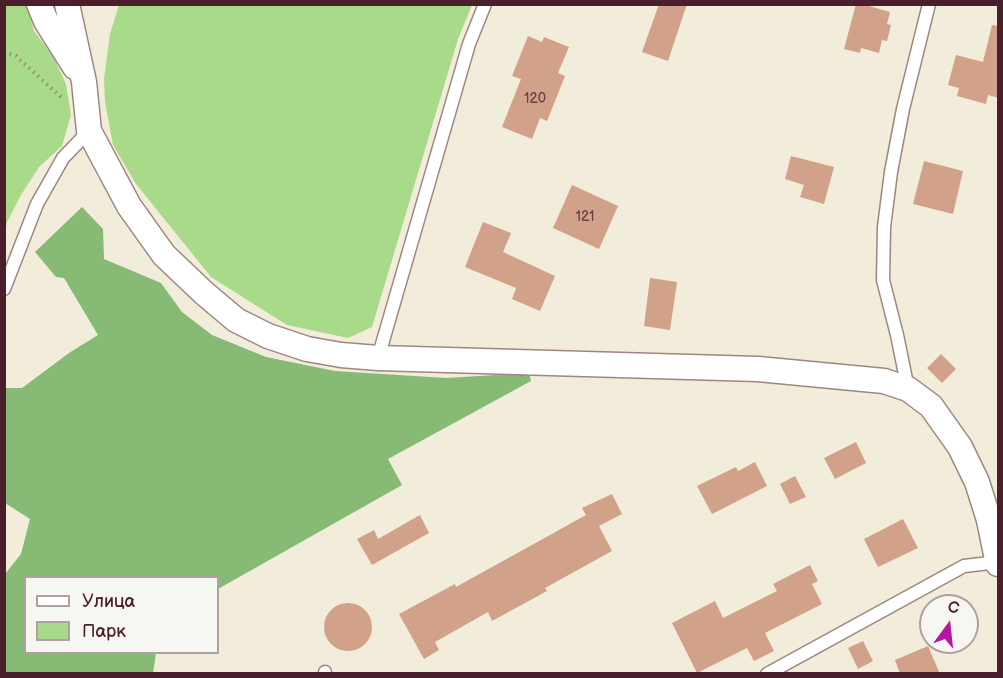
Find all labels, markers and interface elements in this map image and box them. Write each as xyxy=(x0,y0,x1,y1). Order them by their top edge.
house number: 120 xyxy=(524,91,546,107)
house number: 121 xyxy=(576,209,594,225)
legend xyxy=(24,576,219,654)
text: Улица xyxy=(82,591,135,612)
north arrow xyxy=(919,594,979,654)
text: С xyxy=(945,597,961,619)
text: Парк xyxy=(82,621,126,642)

